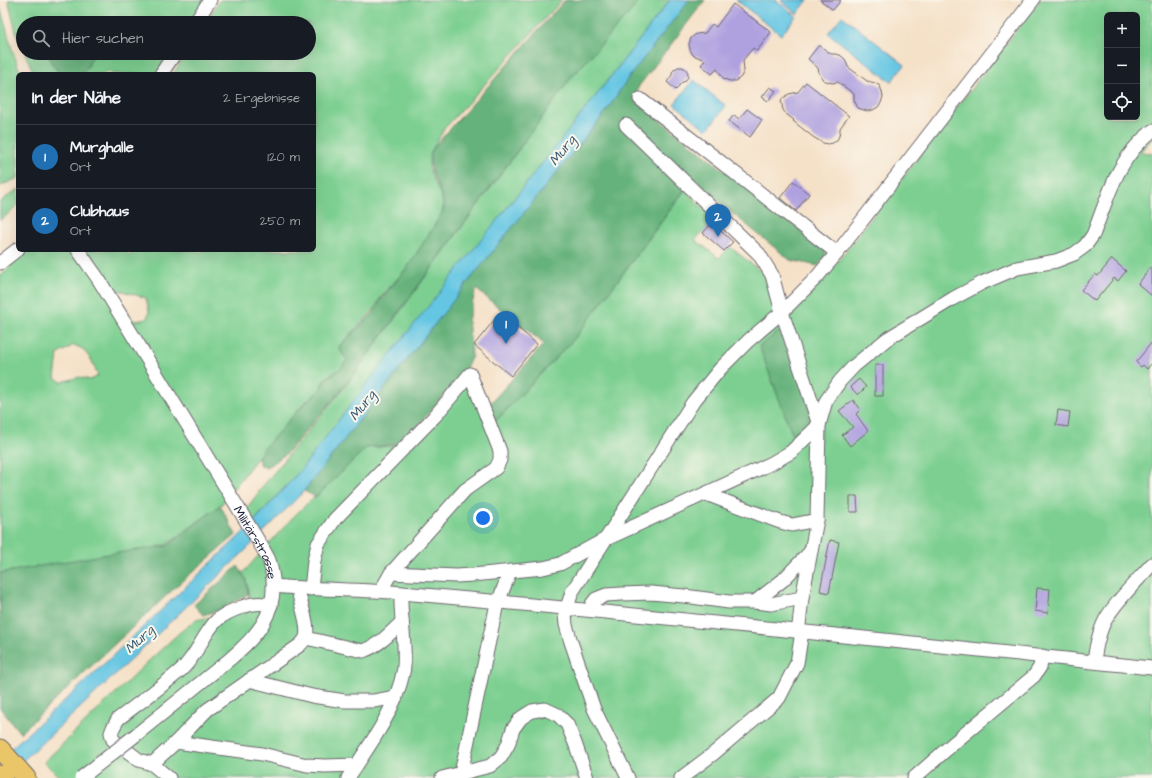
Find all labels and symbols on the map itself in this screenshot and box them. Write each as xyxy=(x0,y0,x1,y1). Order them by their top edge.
water label: Murg xyxy=(545,131,581,170)
pin: 2 xyxy=(705,204,731,237)
pin: 1 xyxy=(493,311,519,344)
water label: Murg xyxy=(345,386,381,425)
street label: Militärstrasse xyxy=(229,503,281,581)
your location xyxy=(473,508,493,528)
water label: Murg xyxy=(121,620,159,659)

